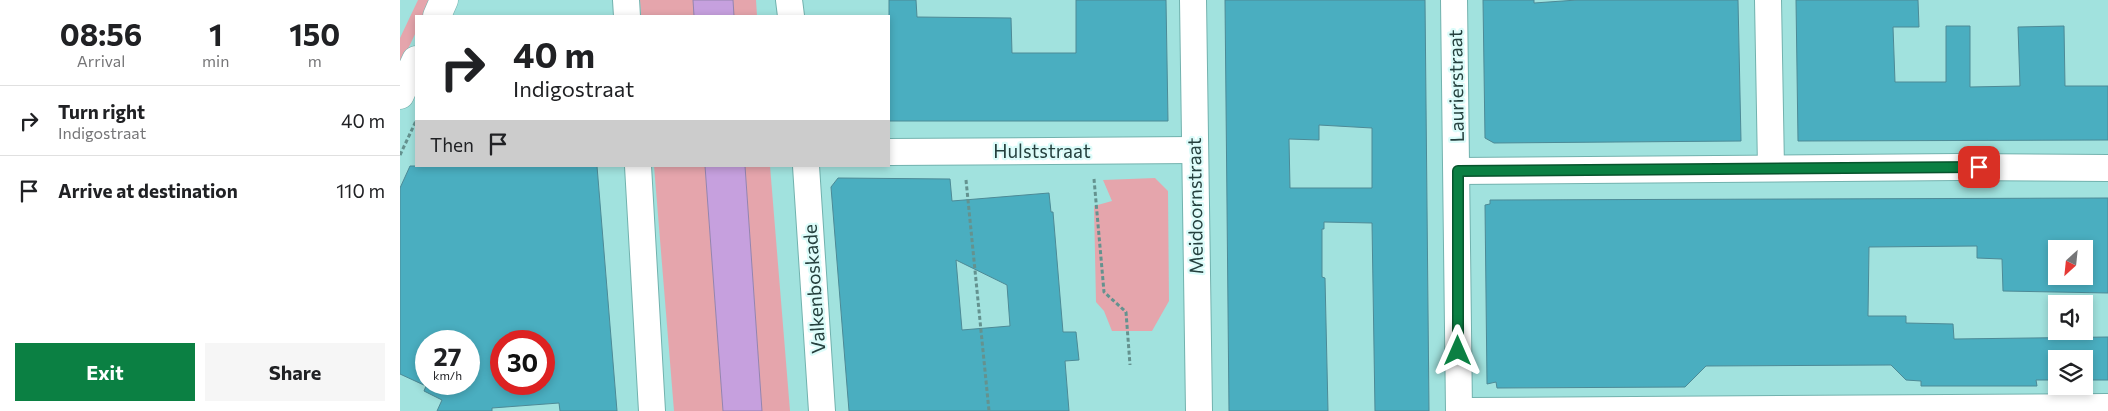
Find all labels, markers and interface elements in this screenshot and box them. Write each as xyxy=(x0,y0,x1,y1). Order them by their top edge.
text: 08:56 xyxy=(60,15,142,52)
text: 1 xyxy=(209,15,222,52)
text: 150 xyxy=(289,15,340,52)
street label: Laurierstraat xyxy=(1443,29,1468,143)
text: 40 m xyxy=(513,32,595,75)
icon: right xyxy=(430,35,495,100)
text: Arrival xyxy=(77,51,125,70)
text: min xyxy=(202,51,229,70)
text: m xyxy=(308,51,322,70)
text: Indigostraat xyxy=(513,75,634,102)
text: Turn right xyxy=(58,100,145,123)
icon: right xyxy=(15,107,43,135)
text: 40 m xyxy=(341,109,385,132)
text: Indigostraat xyxy=(58,123,146,142)
icon: arrive xyxy=(484,130,512,158)
text: Then xyxy=(430,133,474,156)
street label: Meidoornstraat xyxy=(1182,137,1207,275)
street label: Hulststraat xyxy=(993,139,1091,162)
pin xyxy=(1958,146,2000,188)
icon: arrive xyxy=(1965,153,1993,181)
icon: arrive xyxy=(15,177,43,205)
text: Arrive at destination xyxy=(58,179,238,202)
text: 110 m xyxy=(336,179,385,202)
street label: Valkenboskade xyxy=(797,223,830,355)
north arrow xyxy=(2048,240,2092,285)
map controls xyxy=(2048,240,2093,395)
button: sound xyxy=(2048,295,2093,340)
position arrow xyxy=(1431,324,1483,376)
speed limit sign: 30 xyxy=(490,330,555,395)
text: 27 xyxy=(434,341,461,371)
button: Exit xyxy=(15,343,195,401)
button: Share xyxy=(205,343,385,401)
button: layers xyxy=(2048,350,2093,395)
text: km/h xyxy=(433,368,462,382)

